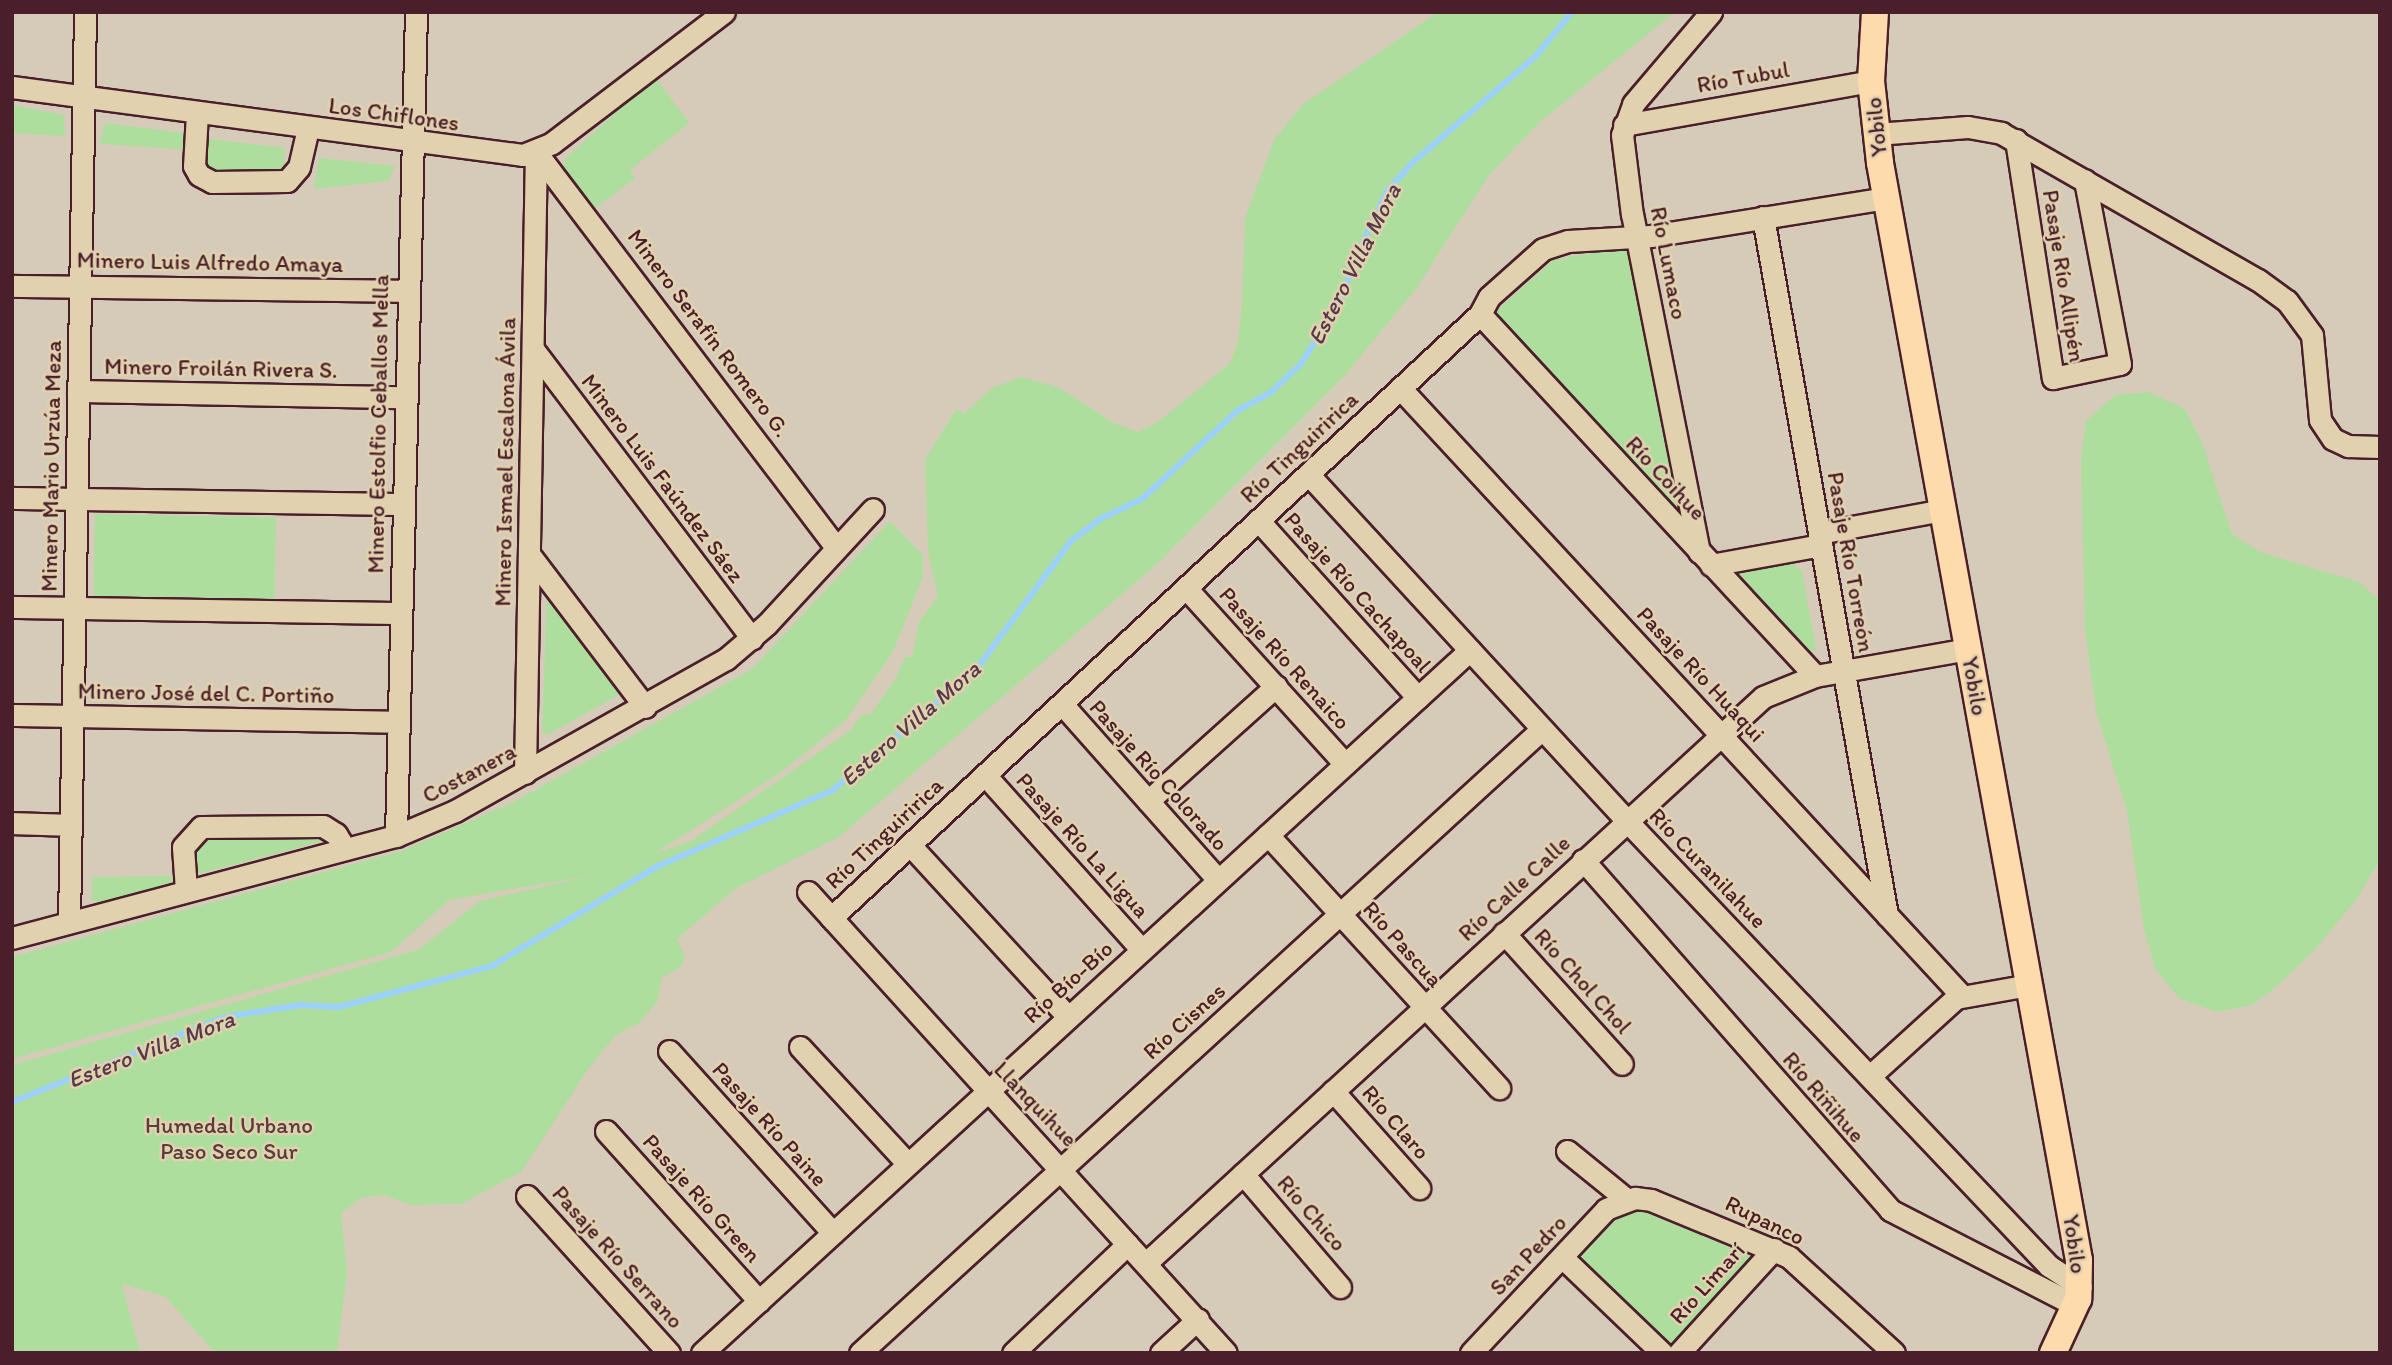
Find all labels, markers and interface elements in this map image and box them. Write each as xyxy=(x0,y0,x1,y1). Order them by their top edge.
street label: Río Tubul xyxy=(1695,55,1791,99)
street label: Los Chiflones xyxy=(326,91,462,137)
street label: Yobilo xyxy=(1859,96,1893,158)
water label: Estero Villa Mora xyxy=(1301,179,1407,349)
street label: Pasaje Río Allipén xyxy=(2037,188,2091,364)
street label: Río Lumaco xyxy=(1645,205,1693,321)
street label: Minero Serafín Romero G. xyxy=(622,224,796,442)
street label: Minero Luis Alfredo Amaya xyxy=(77,246,343,278)
street label: Minero Estolfio Ceballos Mella xyxy=(362,275,394,573)
street label: Minero Ismael Escalona Ávila xyxy=(489,318,521,606)
street label: Minero Mario Urzúa Meza xyxy=(35,340,67,592)
street label: Minero Froilán Rivera S. xyxy=(104,352,338,384)
street label: Minero Luis Faúndez Sáez xyxy=(576,369,750,587)
street label: Río Tinguiririca xyxy=(1234,385,1364,509)
street label: Río Coihue xyxy=(1620,430,1712,526)
street label: Pasaje Río Torreón xyxy=(1822,471,1880,653)
street label: Pasaje Río Cachapoal xyxy=(1278,506,1438,678)
street label: Pasaje Río Renaico xyxy=(1214,581,1356,735)
street label: Pasaje Río Huaqui xyxy=(1631,601,1771,747)
street label: Yobilo xyxy=(1956,654,1994,718)
water label: Estero Villa Mora xyxy=(835,655,985,791)
street label: Minero José del C. Portiño xyxy=(78,677,334,709)
street label: Pasaje Río Colorado xyxy=(1084,694,1234,856)
street label: Costanera xyxy=(418,737,520,809)
street label: Pasaje Río La Ligua xyxy=(1010,766,1156,924)
street label: Río Tinguiririca xyxy=(819,771,949,895)
street label: Río Curanilahue xyxy=(1644,802,1772,934)
street label: Río Calle Calle xyxy=(1452,829,1576,947)
street label: Río Pascua xyxy=(1357,895,1449,993)
street label: Río Chol Chol xyxy=(1528,922,1638,1040)
street label: Río Bío-Bío xyxy=(1018,935,1118,1029)
street label: Río Cisnes xyxy=(1137,977,1231,1065)
water label: Estero Villa Mora xyxy=(64,1004,238,1094)
street label: Río Riñihue xyxy=(1777,1046,1871,1148)
street label: Llanquihue xyxy=(988,1055,1084,1153)
street label: Pasaje Río Paine xyxy=(707,1056,833,1192)
street label: Río Claro xyxy=(1356,1079,1436,1165)
park label: Humedal Urbano Paso Seco Sur xyxy=(145,1111,313,1165)
street label: Pasaje Río Green xyxy=(637,1128,767,1268)
street label: Río Chico xyxy=(1271,1169,1353,1257)
street label: Pasaje Río Serrano xyxy=(547,1180,689,1334)
street label: Rupanco xyxy=(1721,1189,1809,1251)
street label: San Pedro xyxy=(1484,1209,1572,1301)
street label: Yobilo xyxy=(2057,1213,2093,1275)
street label: Río Limarí xyxy=(1663,1237,1751,1329)

